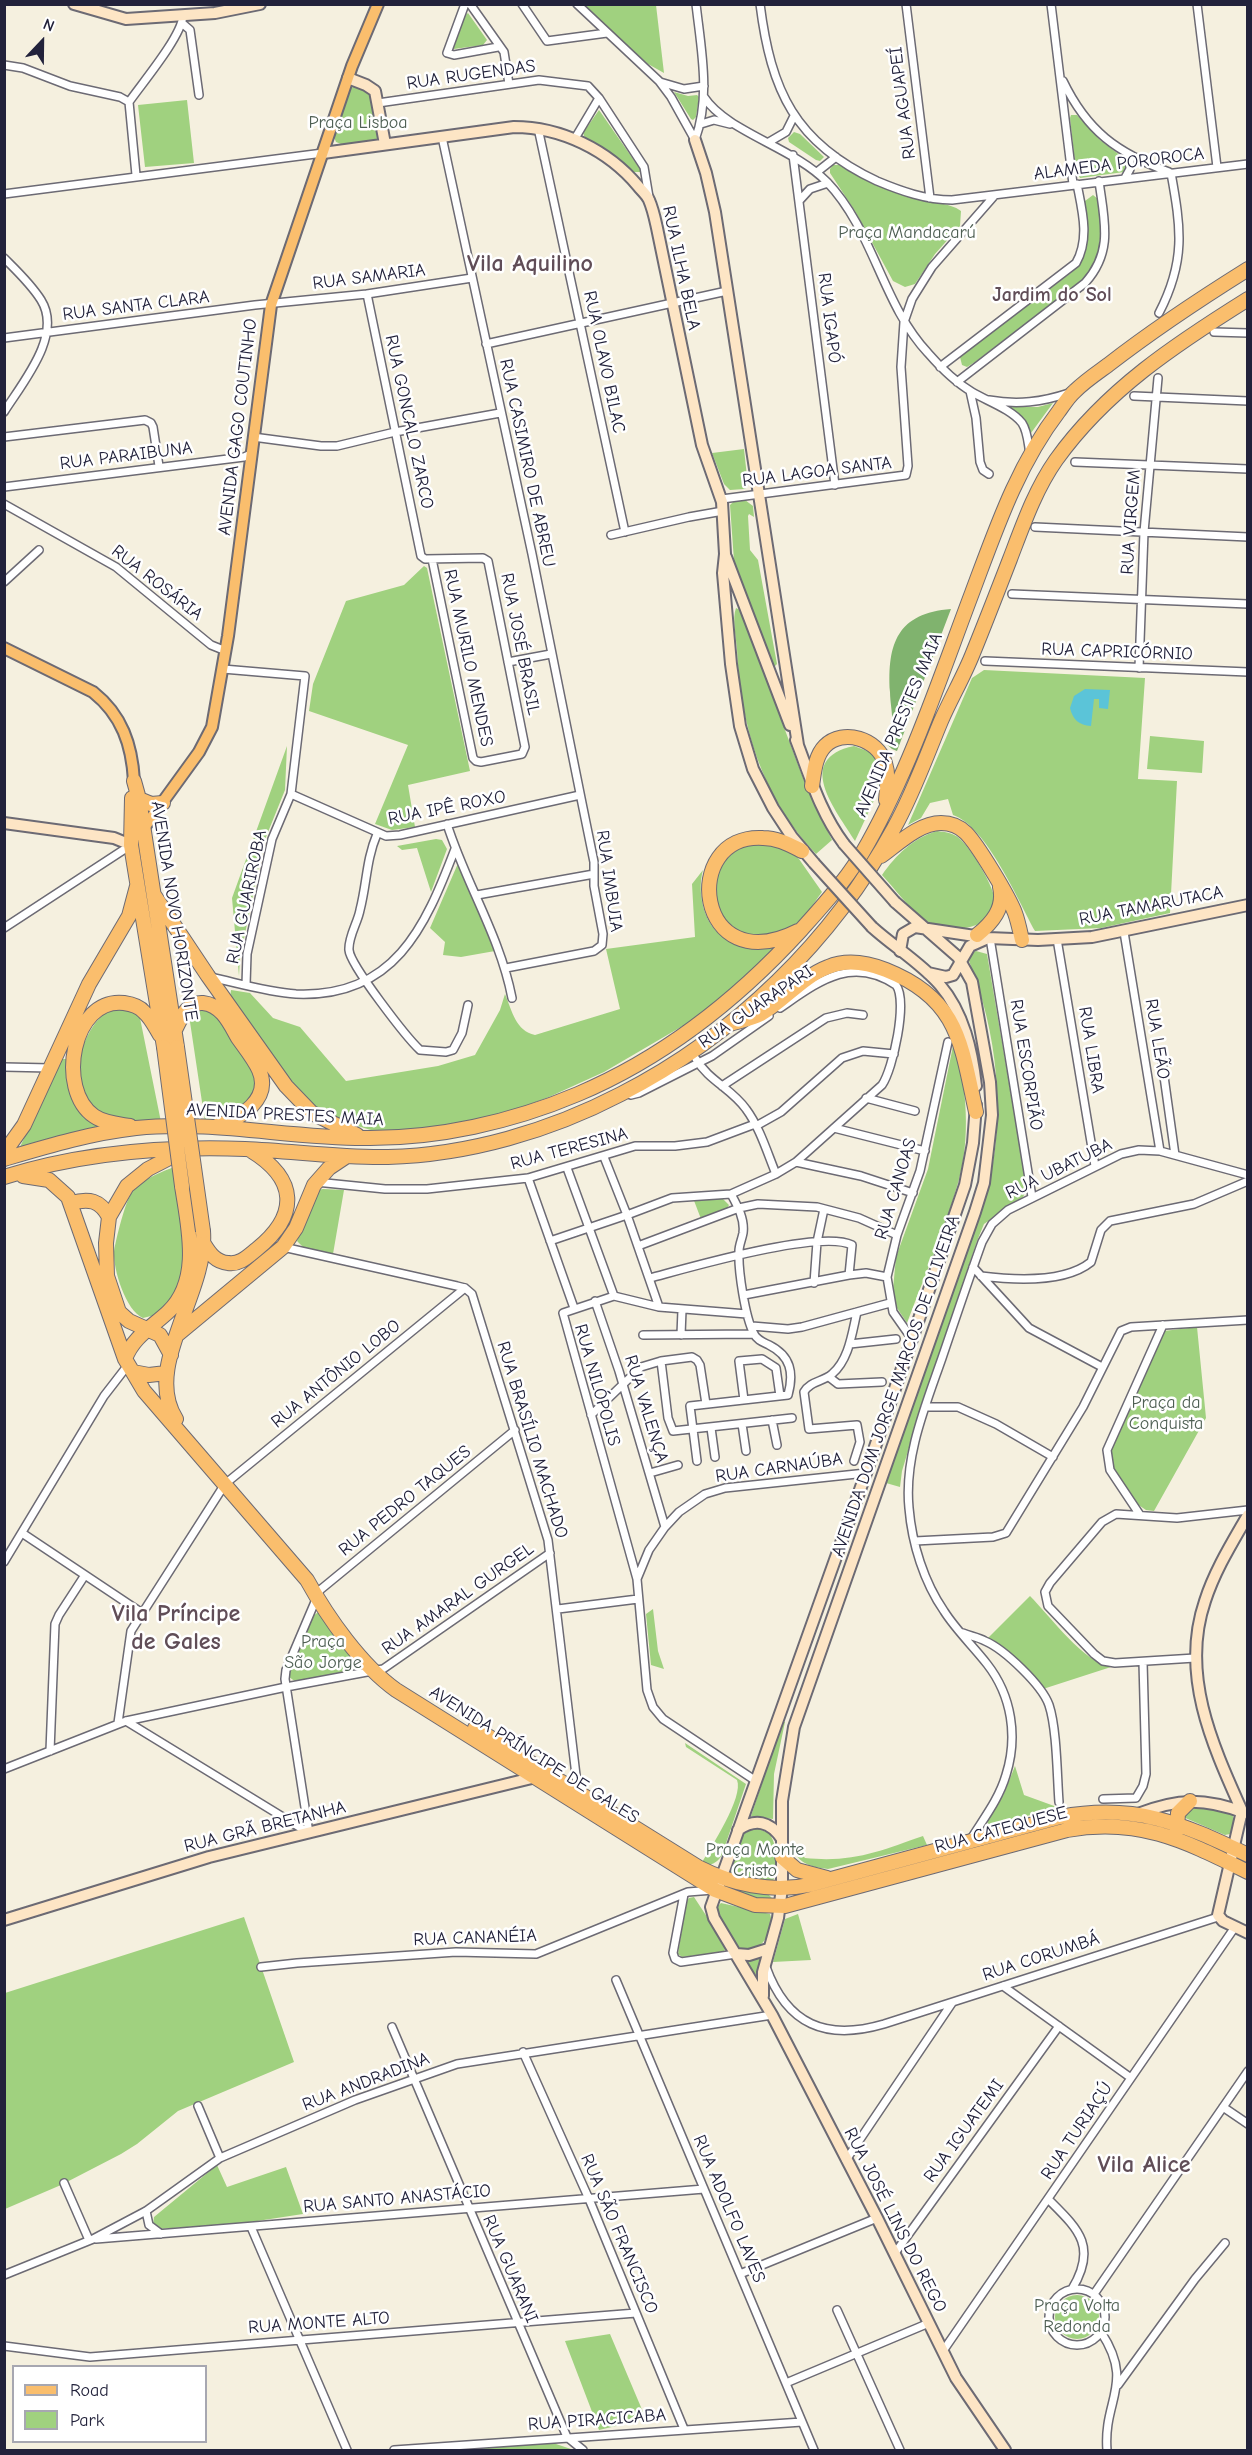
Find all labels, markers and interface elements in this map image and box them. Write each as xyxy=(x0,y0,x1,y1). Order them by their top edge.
north arrow xyxy=(12,12,72,72)
text: N xyxy=(41,15,57,36)
street label: RUA AGUAPEÍ xyxy=(885,45,921,161)
street label: RUA RUGENDAS xyxy=(405,55,537,95)
park label: Praça Lisboa xyxy=(308,112,408,134)
street label: ALAMEDA POROROCA xyxy=(1033,143,1205,185)
street label: RUA ILHA BELA xyxy=(657,204,705,332)
park label: Praça Mandacarú xyxy=(838,222,976,244)
district label: Vila Aquilino xyxy=(467,250,593,278)
street label: RUA SAMARIA xyxy=(311,259,427,295)
street label: RUA IGAPÓ xyxy=(813,272,845,364)
district label: Jardim do Sol xyxy=(992,283,1112,307)
street label: RUA SANTA CLARA xyxy=(61,286,211,326)
street label: RUA OLAVO BILAC xyxy=(578,289,630,435)
street label: AVENIDA GAGO COUTINHO xyxy=(214,317,262,537)
street label: RUA GONCALO ZARCO xyxy=(380,333,438,511)
street label: RUA CASIMIRO DE ABREU xyxy=(494,357,560,569)
street label: RUA PARAIBUNA xyxy=(59,437,193,475)
street label: RUA LAGOA SANTA xyxy=(741,452,893,492)
street label: RUA VIRGEM xyxy=(1117,469,1145,575)
street label: RUA ROSÁRIA xyxy=(107,541,207,625)
street label: RUA MURILO MENDES xyxy=(439,567,497,749)
street label: RUA JOSÉ BRASIL xyxy=(496,571,544,717)
street label: AVENIDA PRESTES MAIA xyxy=(850,630,948,820)
street label: RUA CAPRICÓRNIO xyxy=(1041,639,1193,665)
street label: RUA IPÊ ROXO xyxy=(386,786,508,830)
street label: AVENIDA NOVO HORIZONTE xyxy=(146,799,202,1023)
street label: RUA GUARIROBA xyxy=(222,828,272,966)
street label: RUA IMBUIA xyxy=(591,829,627,933)
street label: RUA TAMARUTACA xyxy=(1077,881,1225,931)
street label: RUA GUARAPARI xyxy=(695,961,817,1053)
street label: RUA LEÃO xyxy=(1140,997,1174,1081)
street label: RUA ESCORPIÃO xyxy=(1005,998,1047,1132)
street label: RUA LIBRA xyxy=(1073,1005,1109,1095)
street label: AVENIDA PRESTES MAIA xyxy=(186,1099,384,1131)
street label: RUA TERESINA xyxy=(508,1123,630,1175)
street label: RUA UBATUBA xyxy=(1002,1134,1116,1204)
street label: RUA CANOAS xyxy=(870,1136,922,1242)
street label: AVENIDA DOM JORGE MARCOS DE OLIVEIRA xyxy=(827,1212,965,1560)
street label: RUA ANTÔNIO LOBO xyxy=(267,1315,405,1433)
street label: RUA NILÓPOLIS xyxy=(569,1321,625,1449)
street label: RUA BRASÍLIO MACHADO xyxy=(492,1339,572,1541)
street label: RUA VALENÇA xyxy=(619,1352,673,1466)
park label: Praça da Conquista xyxy=(1129,1392,1203,1434)
street label: RUA PEDRO TAQUES xyxy=(334,1441,476,1561)
street label: RUA CARNAÚBA xyxy=(714,1448,844,1488)
street label: RUA AMARAL GURGEL xyxy=(378,1538,538,1660)
district label: Vila Príncipe de Gales xyxy=(112,1600,240,1656)
park label: Praça São Jorge xyxy=(284,1631,362,1674)
street label: AVENIDA PRÍNCIPE DE GALES xyxy=(425,1681,643,1829)
street label: RUA GRÃ BRETANHA xyxy=(182,1796,348,1858)
street label: RUA CATEQUESE xyxy=(932,1802,1070,1858)
park label: Praça Monte Cristo xyxy=(706,1839,804,1882)
street label: RUA CANANÉIA xyxy=(413,1925,537,1951)
street label: RUA CORUMBÁ xyxy=(980,1928,1102,1986)
street label: RUA ANDRADINA xyxy=(299,2048,433,2116)
street label: RUA IGUATEMI xyxy=(919,2075,1009,2187)
street label: RUA TURIAÇÚ xyxy=(1036,2078,1118,2184)
street label: RUA JOSÉ LINS DO REGO xyxy=(839,2124,951,2316)
street label: RUA ADOLFO LAVES xyxy=(688,2132,770,2286)
street label: RUA SÃO FRANCISCO xyxy=(576,2151,662,2317)
district label: Vila Alice xyxy=(1098,2151,1190,2179)
street label: RUA SANTO ANASTÁCIO xyxy=(302,2180,492,2218)
street label: RUA GUARANI xyxy=(478,2212,542,2326)
park label: Praça Volta Redonda xyxy=(1034,2295,1120,2338)
street label: RUA MONTE ALTO xyxy=(247,2307,391,2339)
legend xyxy=(12,2365,207,2443)
text: Road xyxy=(70,2380,109,2401)
street label: RUA PIRACICABA xyxy=(527,2404,667,2436)
text: Park xyxy=(70,2410,104,2431)

